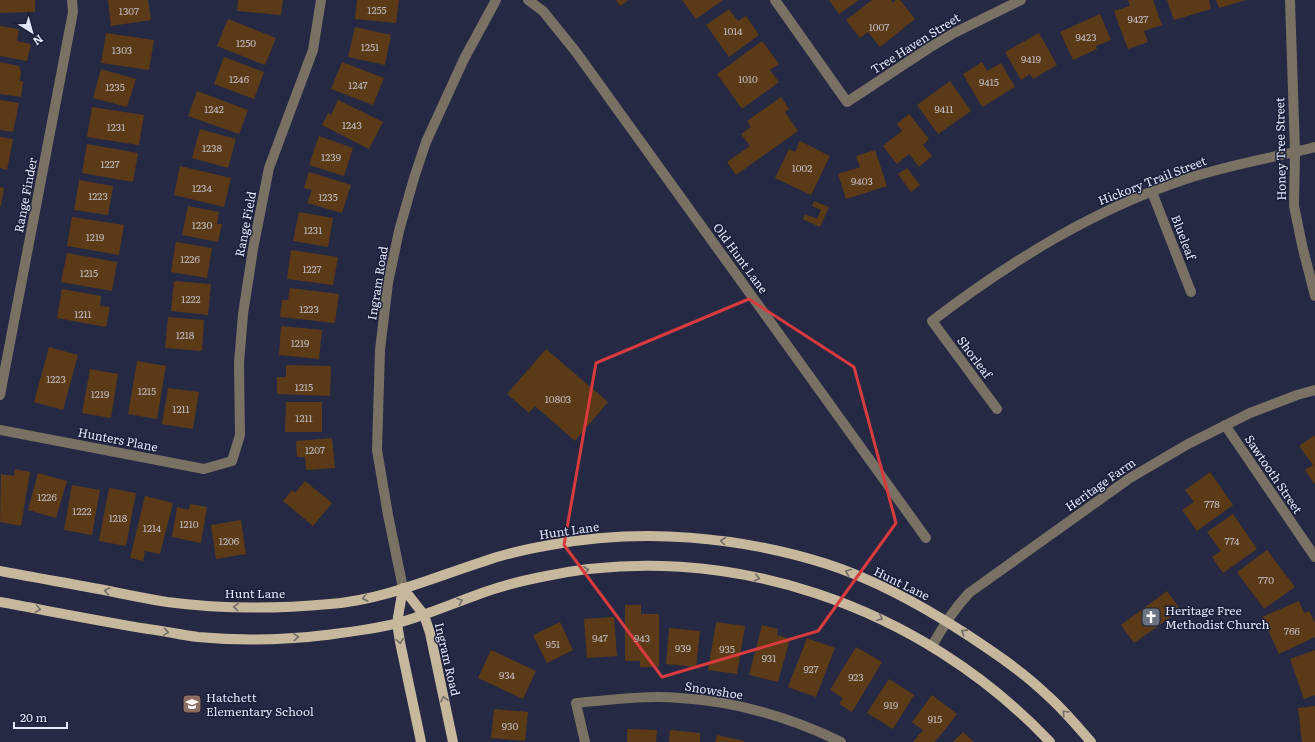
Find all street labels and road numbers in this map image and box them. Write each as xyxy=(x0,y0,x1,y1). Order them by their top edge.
street label: Tree Haven Street xyxy=(867,8,963,78)
street label: Honey Tree Street xyxy=(1270,97,1290,201)
street label: Hickory Trail Street xyxy=(1095,151,1209,209)
street label: Range Finder xyxy=(9,156,41,234)
street label: Range Field xyxy=(230,189,260,258)
street label: Blueleaf xyxy=(1167,212,1201,263)
street label: Old Hunt Lane xyxy=(709,219,773,297)
street label: Ingram Road xyxy=(362,244,392,321)
street label: Shorleaf xyxy=(953,332,998,383)
street label: Hunters Plane xyxy=(76,422,160,456)
street label: Sawtooth Street xyxy=(1241,431,1307,517)
street label: Heritage Farm xyxy=(1061,453,1139,515)
street label: Hunt Lane xyxy=(538,517,600,543)
street label: Hunt Lane xyxy=(871,562,933,604)
street label: Hunt Lane xyxy=(225,584,285,602)
street label: Ingram Road xyxy=(431,621,465,698)
street label: Snowshoe xyxy=(684,677,744,703)

